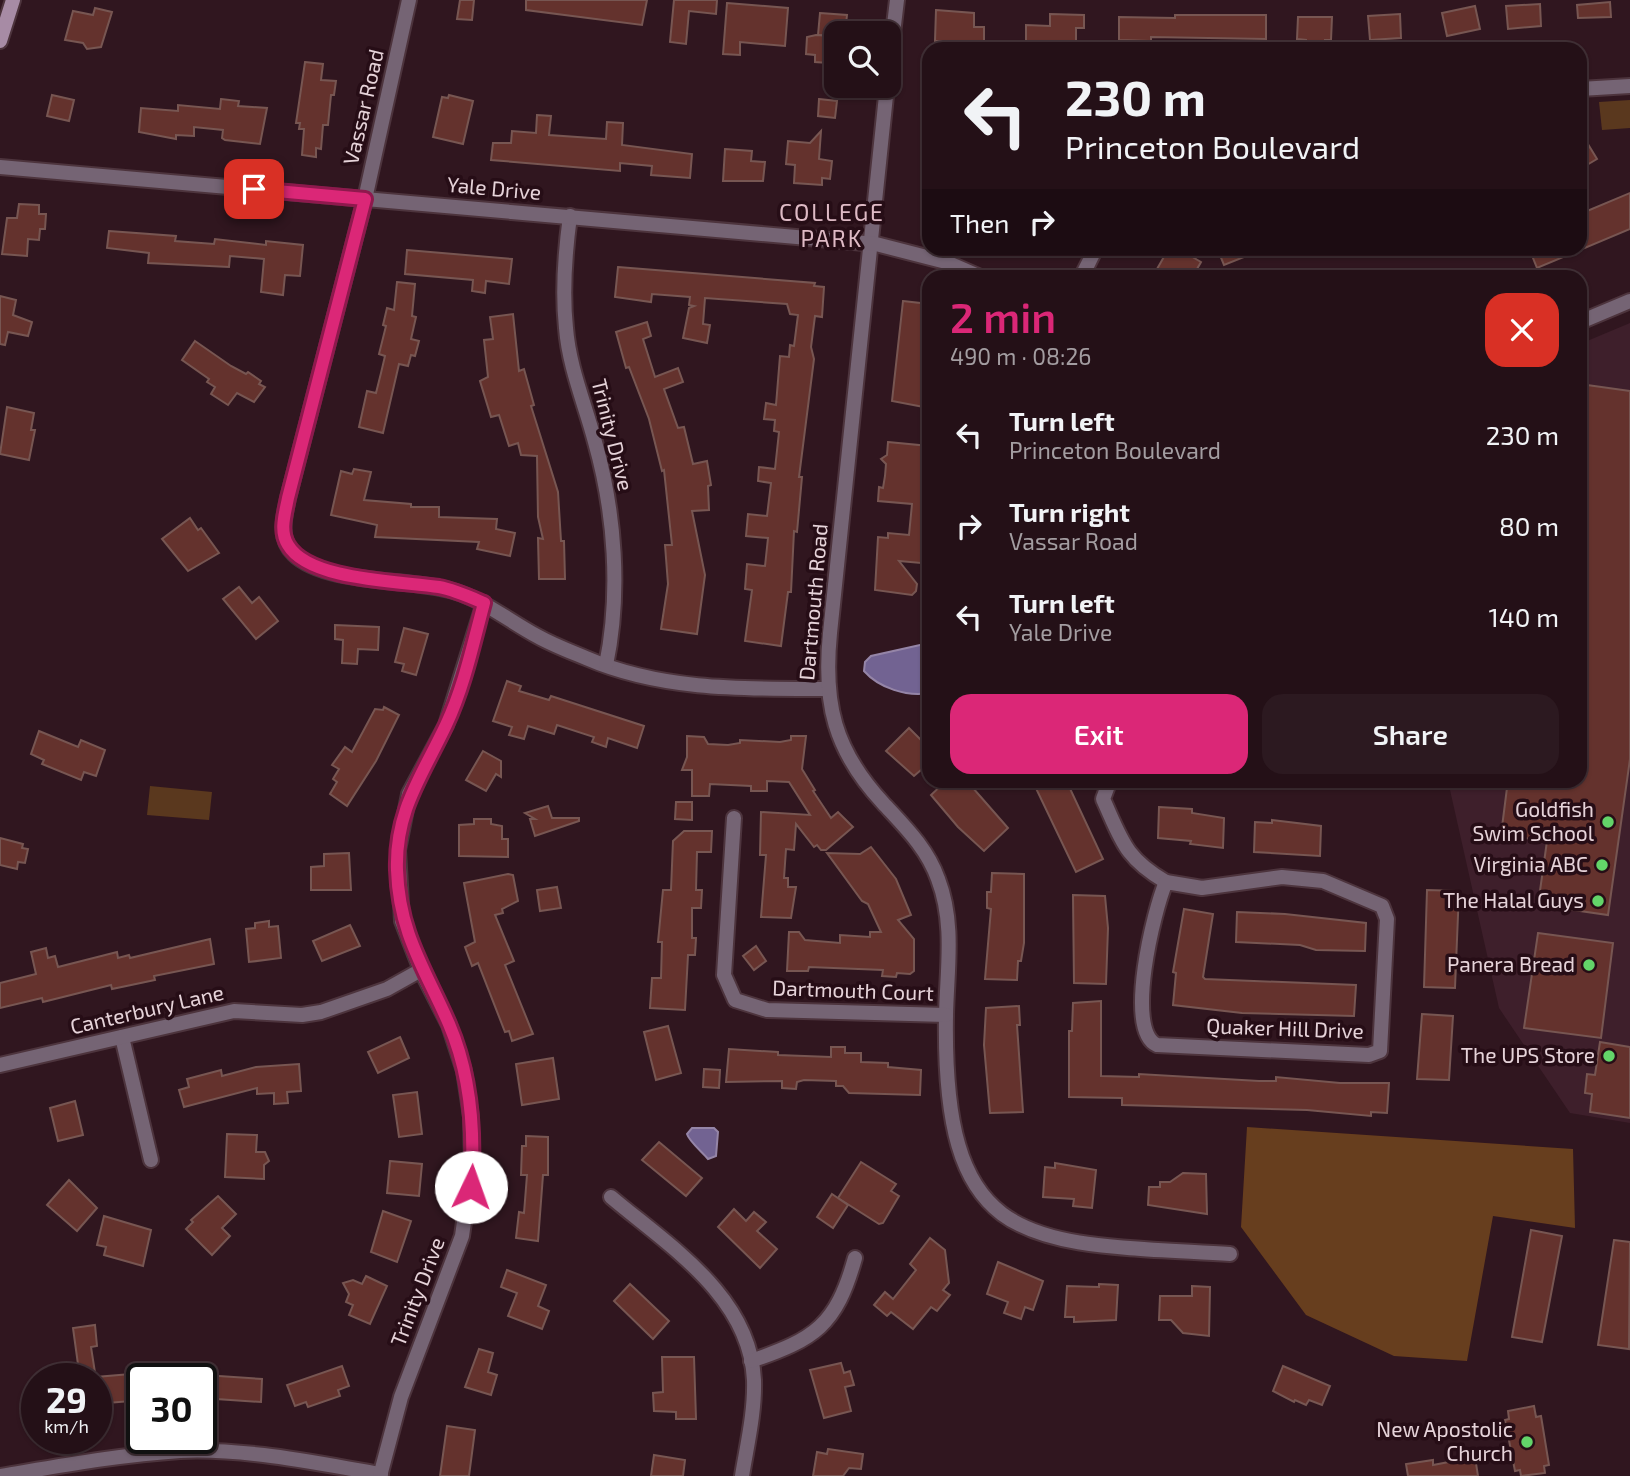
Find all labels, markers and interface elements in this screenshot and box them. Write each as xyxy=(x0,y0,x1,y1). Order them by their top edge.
map controls xyxy=(824,21,901,98)
button: search xyxy=(824,21,901,98)
street label: Vassar Road xyxy=(337,47,388,167)
text: 230 m xyxy=(1065,67,1206,126)
icon: left xyxy=(950,70,1041,161)
text: Princeton Boulevard xyxy=(1065,127,1360,165)
pin xyxy=(224,159,284,219)
icon: arrive xyxy=(235,170,273,208)
street label: Yale Drive xyxy=(446,171,542,204)
district label: COLLEGE PARK xyxy=(779,198,885,252)
icon: right xyxy=(1023,203,1061,241)
text: Then xyxy=(950,207,1009,238)
text: 2 min xyxy=(950,291,1056,341)
button: close xyxy=(1485,293,1559,367)
text: 490 m · 08:26 xyxy=(950,342,1091,370)
street label: Trinity Drive xyxy=(587,376,639,493)
text: Turn left xyxy=(1009,405,1115,436)
icon: left xyxy=(950,416,988,454)
text: 230 m xyxy=(1486,419,1559,450)
text: Princeton Boulevard xyxy=(1009,436,1221,464)
text: Turn right xyxy=(1009,496,1130,527)
icon: right xyxy=(950,507,988,545)
text: 80 m xyxy=(1499,510,1559,541)
street label: Dartmouth Road xyxy=(793,522,832,681)
text: Vassar Road xyxy=(1009,527,1138,555)
text: Turn left xyxy=(1009,587,1115,618)
icon: left xyxy=(950,598,988,636)
text: 140 m xyxy=(1488,601,1559,632)
text: Yale Drive xyxy=(1009,618,1112,646)
button: Exit xyxy=(950,694,1248,774)
button: Share xyxy=(1262,694,1559,774)
place label: Goldfish Swim School xyxy=(1472,796,1595,845)
marker: Goldfish Swim School xyxy=(1600,814,1616,830)
place label: Virginia ABC xyxy=(1474,851,1588,876)
marker: Virginia ABC xyxy=(1594,857,1610,873)
place label: The Halal Guys xyxy=(1443,887,1584,912)
marker: The Halal Guys xyxy=(1590,893,1606,909)
place label: Panera Bread xyxy=(1447,951,1575,976)
marker: Panera Bread xyxy=(1581,957,1597,973)
street label: Dartmouth Court xyxy=(772,974,934,1005)
street label: Canterbury Lane xyxy=(67,979,226,1038)
street label: Quaker Hill Drive xyxy=(1206,1012,1364,1044)
place label: The UPS Store xyxy=(1461,1042,1595,1067)
marker: The UPS Store xyxy=(1601,1048,1617,1064)
position arrow xyxy=(434,1150,508,1224)
street label: Trinity Drive xyxy=(384,1234,449,1349)
speed limit sign: 30 xyxy=(126,1363,217,1454)
text: 29 xyxy=(46,1378,87,1420)
text: km/h xyxy=(44,1415,89,1437)
place label: New Apostolic Church xyxy=(1376,1416,1513,1465)
marker: New Apostolic Church xyxy=(1519,1434,1535,1450)

